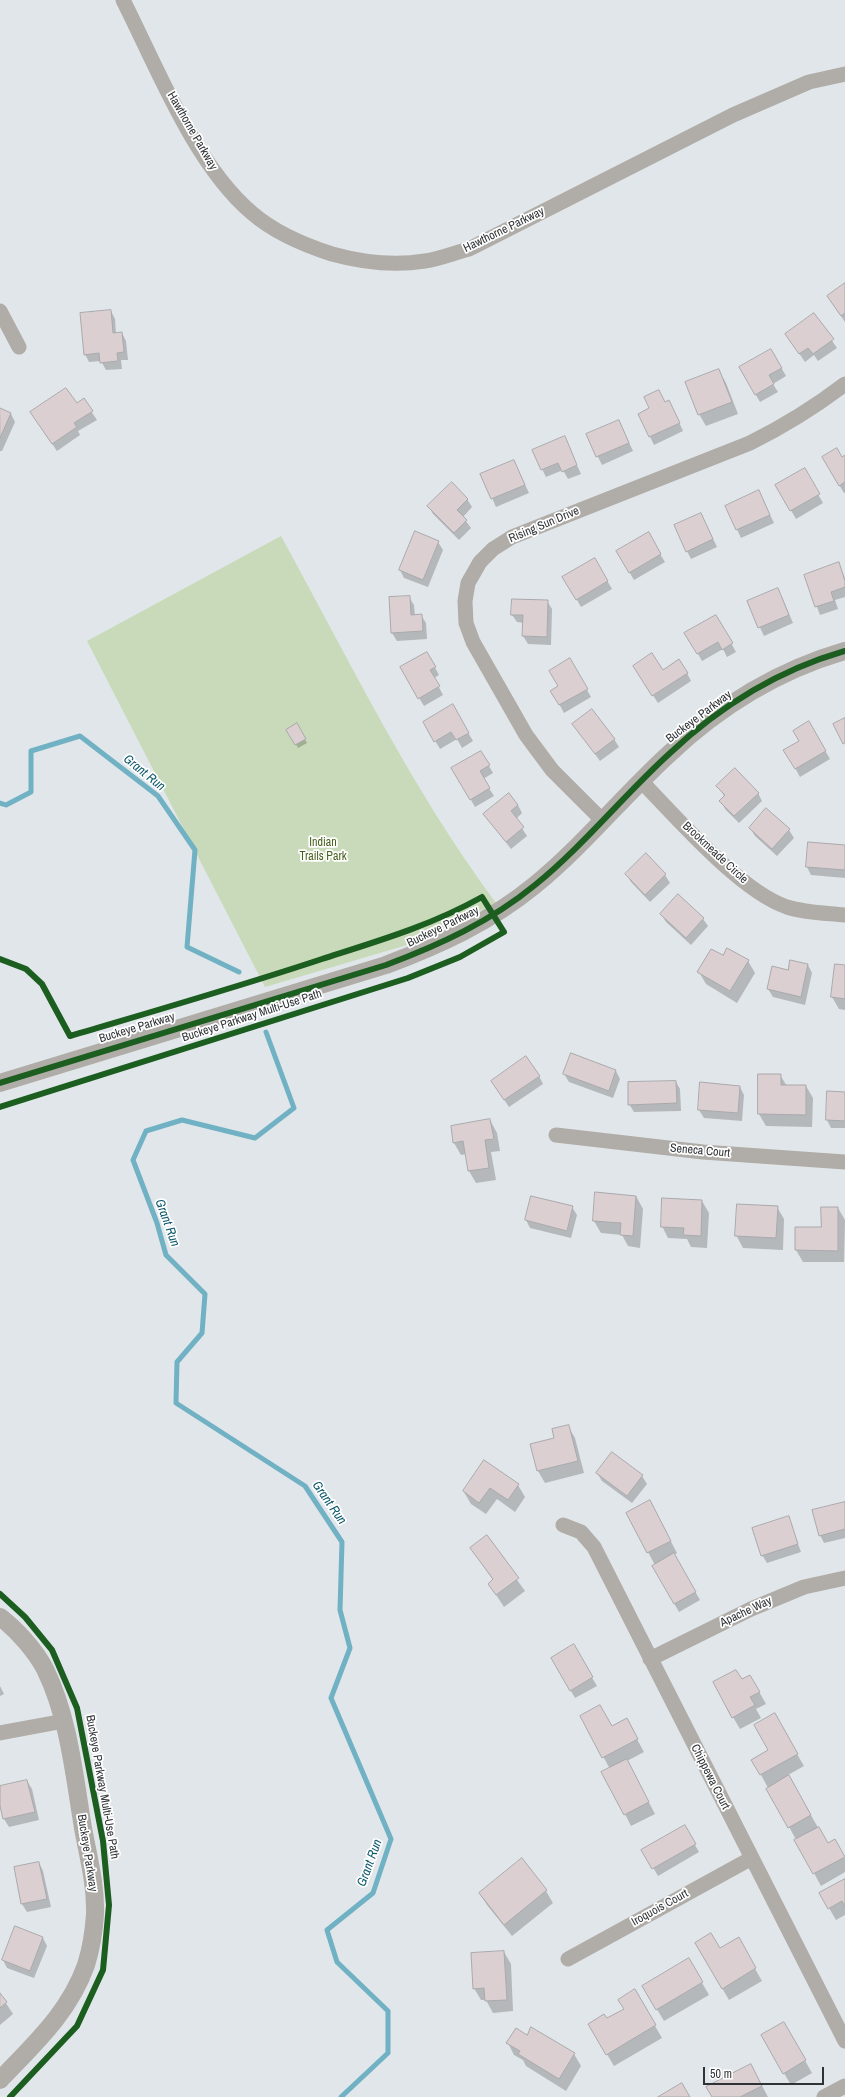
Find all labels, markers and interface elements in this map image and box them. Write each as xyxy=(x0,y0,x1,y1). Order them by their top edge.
street label: Hawthorne Parkway xyxy=(164,89,220,173)
street label: Hawthorne Parkway xyxy=(461,204,547,256)
street label: Rising Sun Drive xyxy=(507,504,581,546)
street label: Buckeye Parkway xyxy=(663,688,735,746)
water label: Grant Run xyxy=(120,751,168,795)
street label: Brookmeade Circle xyxy=(679,819,751,887)
park label: Indian Trails Park xyxy=(299,836,347,864)
street label: Buckeye Parkway xyxy=(405,903,481,951)
street label: Buckeye Parkway Multi-Use Path xyxy=(180,987,324,1045)
street label: Buckeye Parkway xyxy=(98,1010,176,1046)
street label: Seneca Court xyxy=(669,1141,731,1161)
water label: Grant Run xyxy=(151,1197,183,1249)
water label: Grant Run xyxy=(309,1478,349,1528)
street label: Apache Way xyxy=(718,1594,774,1630)
street label: Buckeye Parkway Multi-Use Path xyxy=(82,1714,122,1860)
street label: Chippewa Court xyxy=(687,1742,733,1812)
street label: Buckeye Parkway xyxy=(74,1813,100,1893)
water label: Grant Run xyxy=(354,1837,386,1889)
street label: Iroquois Court xyxy=(629,1887,691,1929)
scale bar xyxy=(705,2059,826,2085)
text: 50 m xyxy=(710,2066,732,2082)

